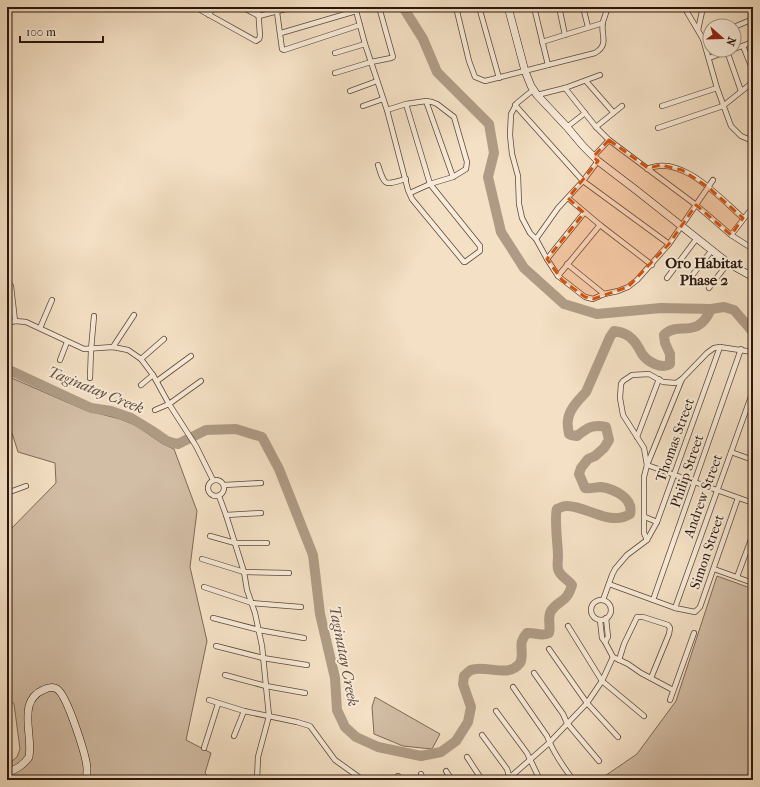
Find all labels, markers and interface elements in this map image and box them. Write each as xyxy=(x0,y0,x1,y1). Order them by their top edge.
scale bar xyxy=(20,18,103,44)
north arrow xyxy=(702,18,742,58)
text: 100 m xyxy=(26,25,56,39)
text: N xyxy=(723,35,738,48)
district label: Oro Habitat Phase 2 xyxy=(665,254,743,289)
water label: Taginatay Creek xyxy=(45,363,147,418)
street label: Thomas Street xyxy=(652,396,698,484)
street label: Philip Street xyxy=(667,432,707,510)
street label: Andrew Street xyxy=(680,452,726,541)
street label: Simon Street xyxy=(686,512,728,592)
water label: Taginatay Creek xyxy=(325,604,363,708)

